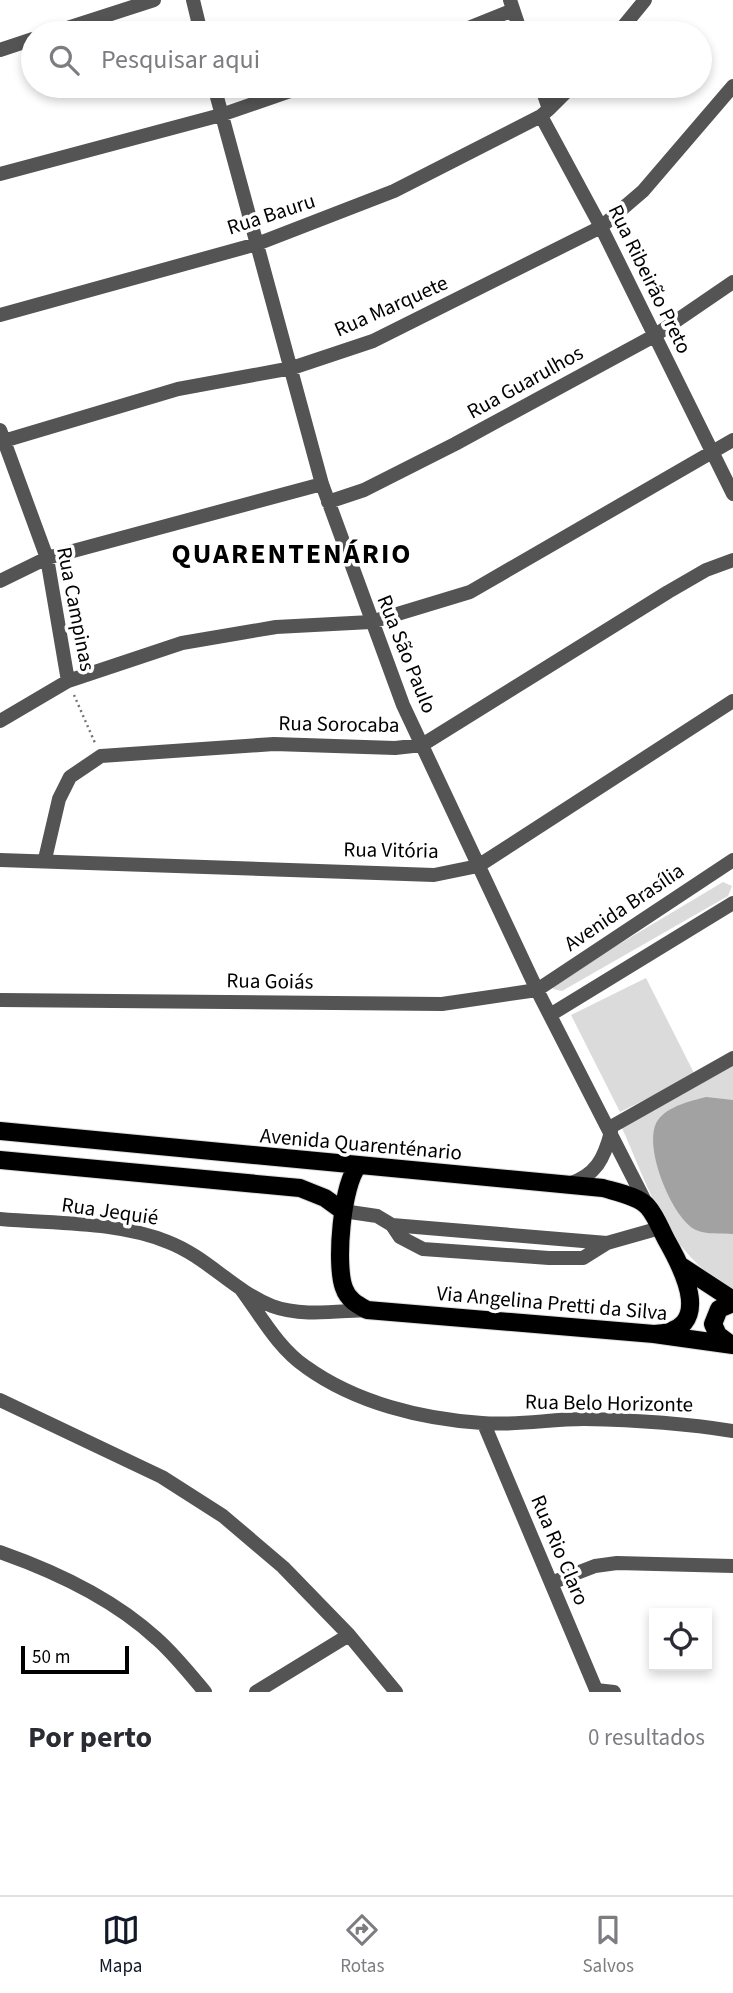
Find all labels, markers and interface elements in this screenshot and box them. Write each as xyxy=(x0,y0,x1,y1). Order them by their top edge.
search box xyxy=(21,21,712,98)
icon: search xyxy=(45,41,83,79)
text: Pesquisar aqui xyxy=(101,41,260,78)
street label: Rua Bauru xyxy=(223,186,319,242)
street label: Rua Ribeirão Preto xyxy=(601,199,699,359)
street label: Rua Marquete xyxy=(329,268,453,344)
street label: Rua Guarulhos xyxy=(461,338,589,426)
district label: QUARENTENÁRIO xyxy=(172,534,412,574)
street label: Rua Campinas xyxy=(49,544,103,674)
street label: Rua São Paulo xyxy=(370,590,444,718)
street label: Rua Sorocaba xyxy=(278,708,400,740)
street label: Rua Vitória xyxy=(343,834,439,866)
street label: Avenida Brasília xyxy=(558,856,690,958)
street label: Rua Goiás xyxy=(226,965,314,997)
street label: Avenida Quarenténario xyxy=(259,1120,463,1168)
street label: Rua Jequié xyxy=(60,1189,160,1233)
street label: Via Angelina Pretti da Silva xyxy=(435,1278,669,1328)
street label: Rua Belo Horizonte xyxy=(525,1387,693,1419)
street label: Rua Rio Claro xyxy=(523,1490,597,1610)
map controls xyxy=(649,1608,712,1671)
button: locate xyxy=(649,1608,712,1671)
scale bar xyxy=(21,1643,130,1675)
text: 50 m xyxy=(32,1644,70,1671)
text: Por perto xyxy=(28,1716,152,1759)
text: 0 resultados xyxy=(588,1721,705,1754)
tab: Mapa xyxy=(99,1911,142,1980)
tab: Rotas xyxy=(340,1911,384,1980)
tab: Salvos xyxy=(582,1911,634,1980)

